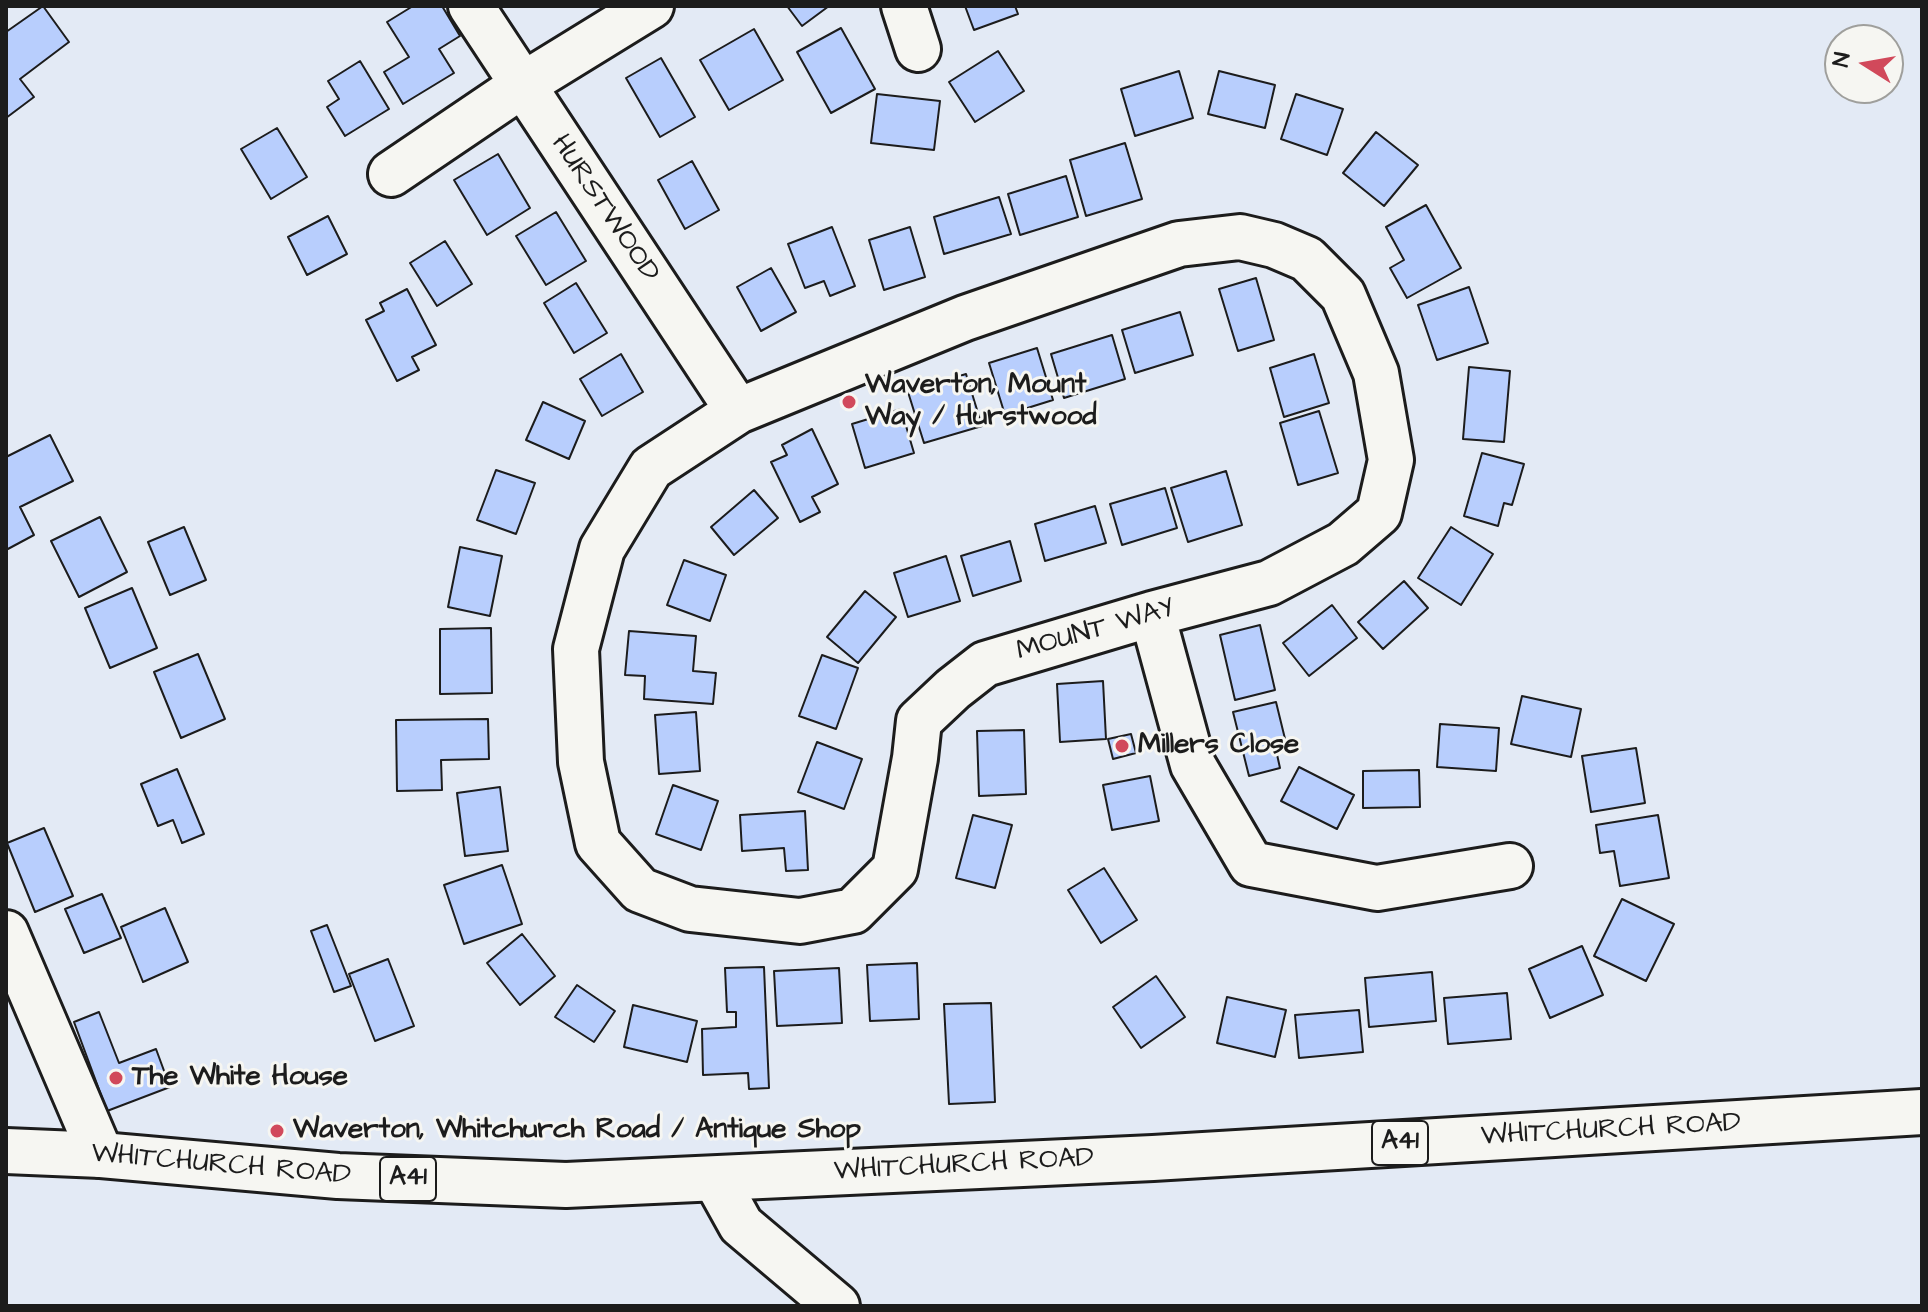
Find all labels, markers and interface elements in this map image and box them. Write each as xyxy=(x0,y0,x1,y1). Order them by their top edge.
north arrow xyxy=(1824,24,1904,104)
text: N xyxy=(1825,50,1858,69)
street label: HURSTWOOD xyxy=(543,129,665,289)
place label: Waverton, Mount Way / Hurstwood xyxy=(865,369,1097,435)
marker: Waverton, Mount Way / Hurstwood xyxy=(840,393,858,411)
street label: MOUNT WAY xyxy=(1013,592,1179,670)
place label: Millers Close xyxy=(1138,729,1299,763)
marker: Millers Close xyxy=(1113,737,1131,755)
place label: The White House xyxy=(132,1061,348,1095)
marker: The White House xyxy=(107,1069,125,1087)
street label: WHITCHURCH ROAD xyxy=(1480,1107,1742,1155)
place label: Waverton, Whitchurch Road / Antique Shop xyxy=(293,1114,861,1148)
road number: A41 xyxy=(1372,1121,1428,1165)
marker: Waverton, Whitchurch Road / Antique Shop xyxy=(268,1122,286,1140)
street label: WHITCHURCH ROAD xyxy=(90,1138,352,1194)
street label: WHITCHURCH ROAD xyxy=(833,1142,1095,1190)
road number: A41 xyxy=(380,1157,436,1201)

